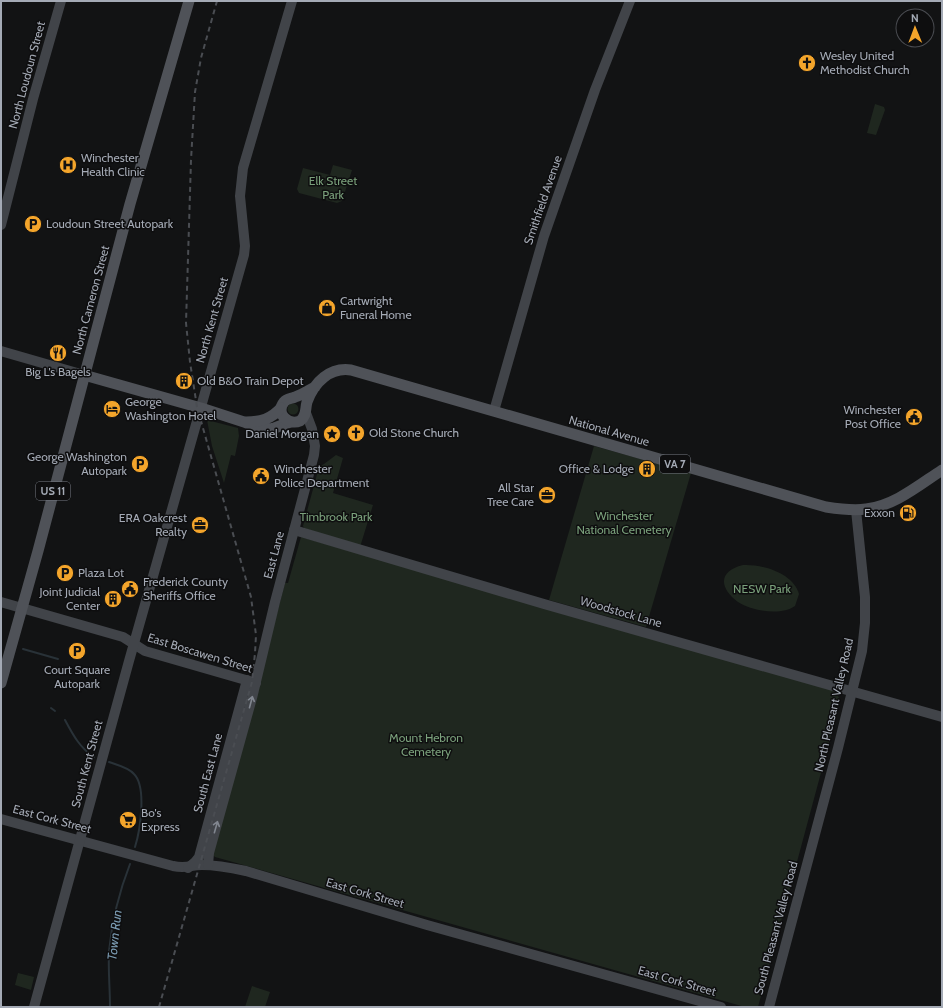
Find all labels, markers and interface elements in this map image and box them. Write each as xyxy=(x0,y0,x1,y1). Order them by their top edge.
north arrow xyxy=(895,8,935,48)
text: N xyxy=(911,11,919,25)
street label: North Loudoun Street xyxy=(5,20,48,130)
place label: Wesley United Methodist Church xyxy=(820,48,910,77)
church icon: Wesley United Methodist Church xyxy=(797,53,817,73)
place label: Winchester Health Clinic xyxy=(81,150,145,179)
street label: Smithfield Avenue xyxy=(520,153,565,246)
hospital icon: Winchester Health Clinic xyxy=(58,155,78,175)
park label: Elk Street Park xyxy=(309,173,357,202)
parking icon: Loudoun Street Autopark xyxy=(23,214,43,234)
place label: Loudoun Street Autopark xyxy=(46,216,174,231)
street label: North Cameron Street xyxy=(69,244,112,356)
street label: North Kent Street xyxy=(192,275,231,365)
place label: Cartwright Funeral Home xyxy=(340,293,412,322)
shop icon: Cartwright Funeral Home xyxy=(317,298,337,318)
restaurant icon: Big L's Bagels xyxy=(48,343,68,363)
place label: Big L's Bagels xyxy=(25,364,91,379)
building icon: Old B&O Train Depot xyxy=(174,371,194,391)
place label: Old B&O Train Depot xyxy=(197,373,304,388)
place label: George Washington Hotel xyxy=(125,394,216,423)
hotel icon: George Washington Hotel xyxy=(102,399,122,419)
place label: Winchester Post Office xyxy=(843,402,901,431)
public building icon: Winchester Post Office xyxy=(904,407,924,427)
street label: National Avenue xyxy=(567,412,651,449)
church icon: Old Stone Church xyxy=(346,423,366,443)
place icon: Daniel Morgan xyxy=(322,424,342,444)
place label: Old Stone Church xyxy=(369,425,459,440)
place label: Daniel Morgan xyxy=(245,426,319,441)
place label: George Washington Autopark xyxy=(27,449,128,478)
parking icon: George Washington Autopark xyxy=(130,454,150,474)
road number: VA 7 xyxy=(660,455,690,473)
building icon: Office & Lodge xyxy=(637,459,657,479)
place label: Winchester Police Department xyxy=(274,461,369,490)
place label: Office & Lodge xyxy=(559,461,634,476)
public building icon: Winchester Police Department xyxy=(251,466,271,486)
place label: All Star Tree Care xyxy=(487,480,534,509)
road number: US 11 xyxy=(36,482,70,500)
office icon: All Star Tree Care xyxy=(537,485,557,505)
fuel station icon: Exxon xyxy=(898,503,918,523)
place label: Exxon xyxy=(864,505,895,520)
park label: Winchester National Cemetery xyxy=(576,508,672,537)
park label: Timbrook Park xyxy=(300,509,373,524)
place label: ERA Oakcrest Realty xyxy=(119,510,187,539)
office icon: ERA Oakcrest Realty xyxy=(190,515,210,535)
street label: East Lane xyxy=(260,529,287,580)
parking icon: Plaza Lot xyxy=(55,563,75,583)
place label: Plaza Lot xyxy=(78,565,124,580)
place label: Frederick County Sheriffs Office xyxy=(143,574,228,603)
public building icon: Frederick County Sheriffs Office xyxy=(120,579,140,599)
park label: NESW Park xyxy=(733,581,792,596)
place label: Joint Judicial Center xyxy=(39,584,100,613)
building icon: Joint Judicial Center xyxy=(103,589,123,609)
street label: Woodstock Lane xyxy=(578,593,664,630)
street label: East Boscawen Street xyxy=(146,629,254,676)
street label: North Pleasant Valley Road xyxy=(811,637,856,773)
parking icon: Court Square Autopark xyxy=(67,641,87,661)
place label: Court Square Autopark xyxy=(44,662,110,691)
one-way arrow xyxy=(248,696,255,709)
street label: South Kent Street xyxy=(68,719,105,809)
park label: Mount Hebron Cemetery xyxy=(389,730,463,759)
street label: South East Lane xyxy=(190,731,225,814)
street label: East Cork Street xyxy=(11,801,93,836)
place label: Bo's Express xyxy=(141,805,180,834)
supermarket icon: Bo's Express xyxy=(118,810,138,830)
one-way arrow xyxy=(213,821,220,834)
street label: South Pleasant Valley Road xyxy=(750,859,801,996)
street label: East Cork Street xyxy=(324,874,406,911)
water label: Town Run xyxy=(103,909,125,961)
street label: East Cork Street xyxy=(636,962,718,999)

